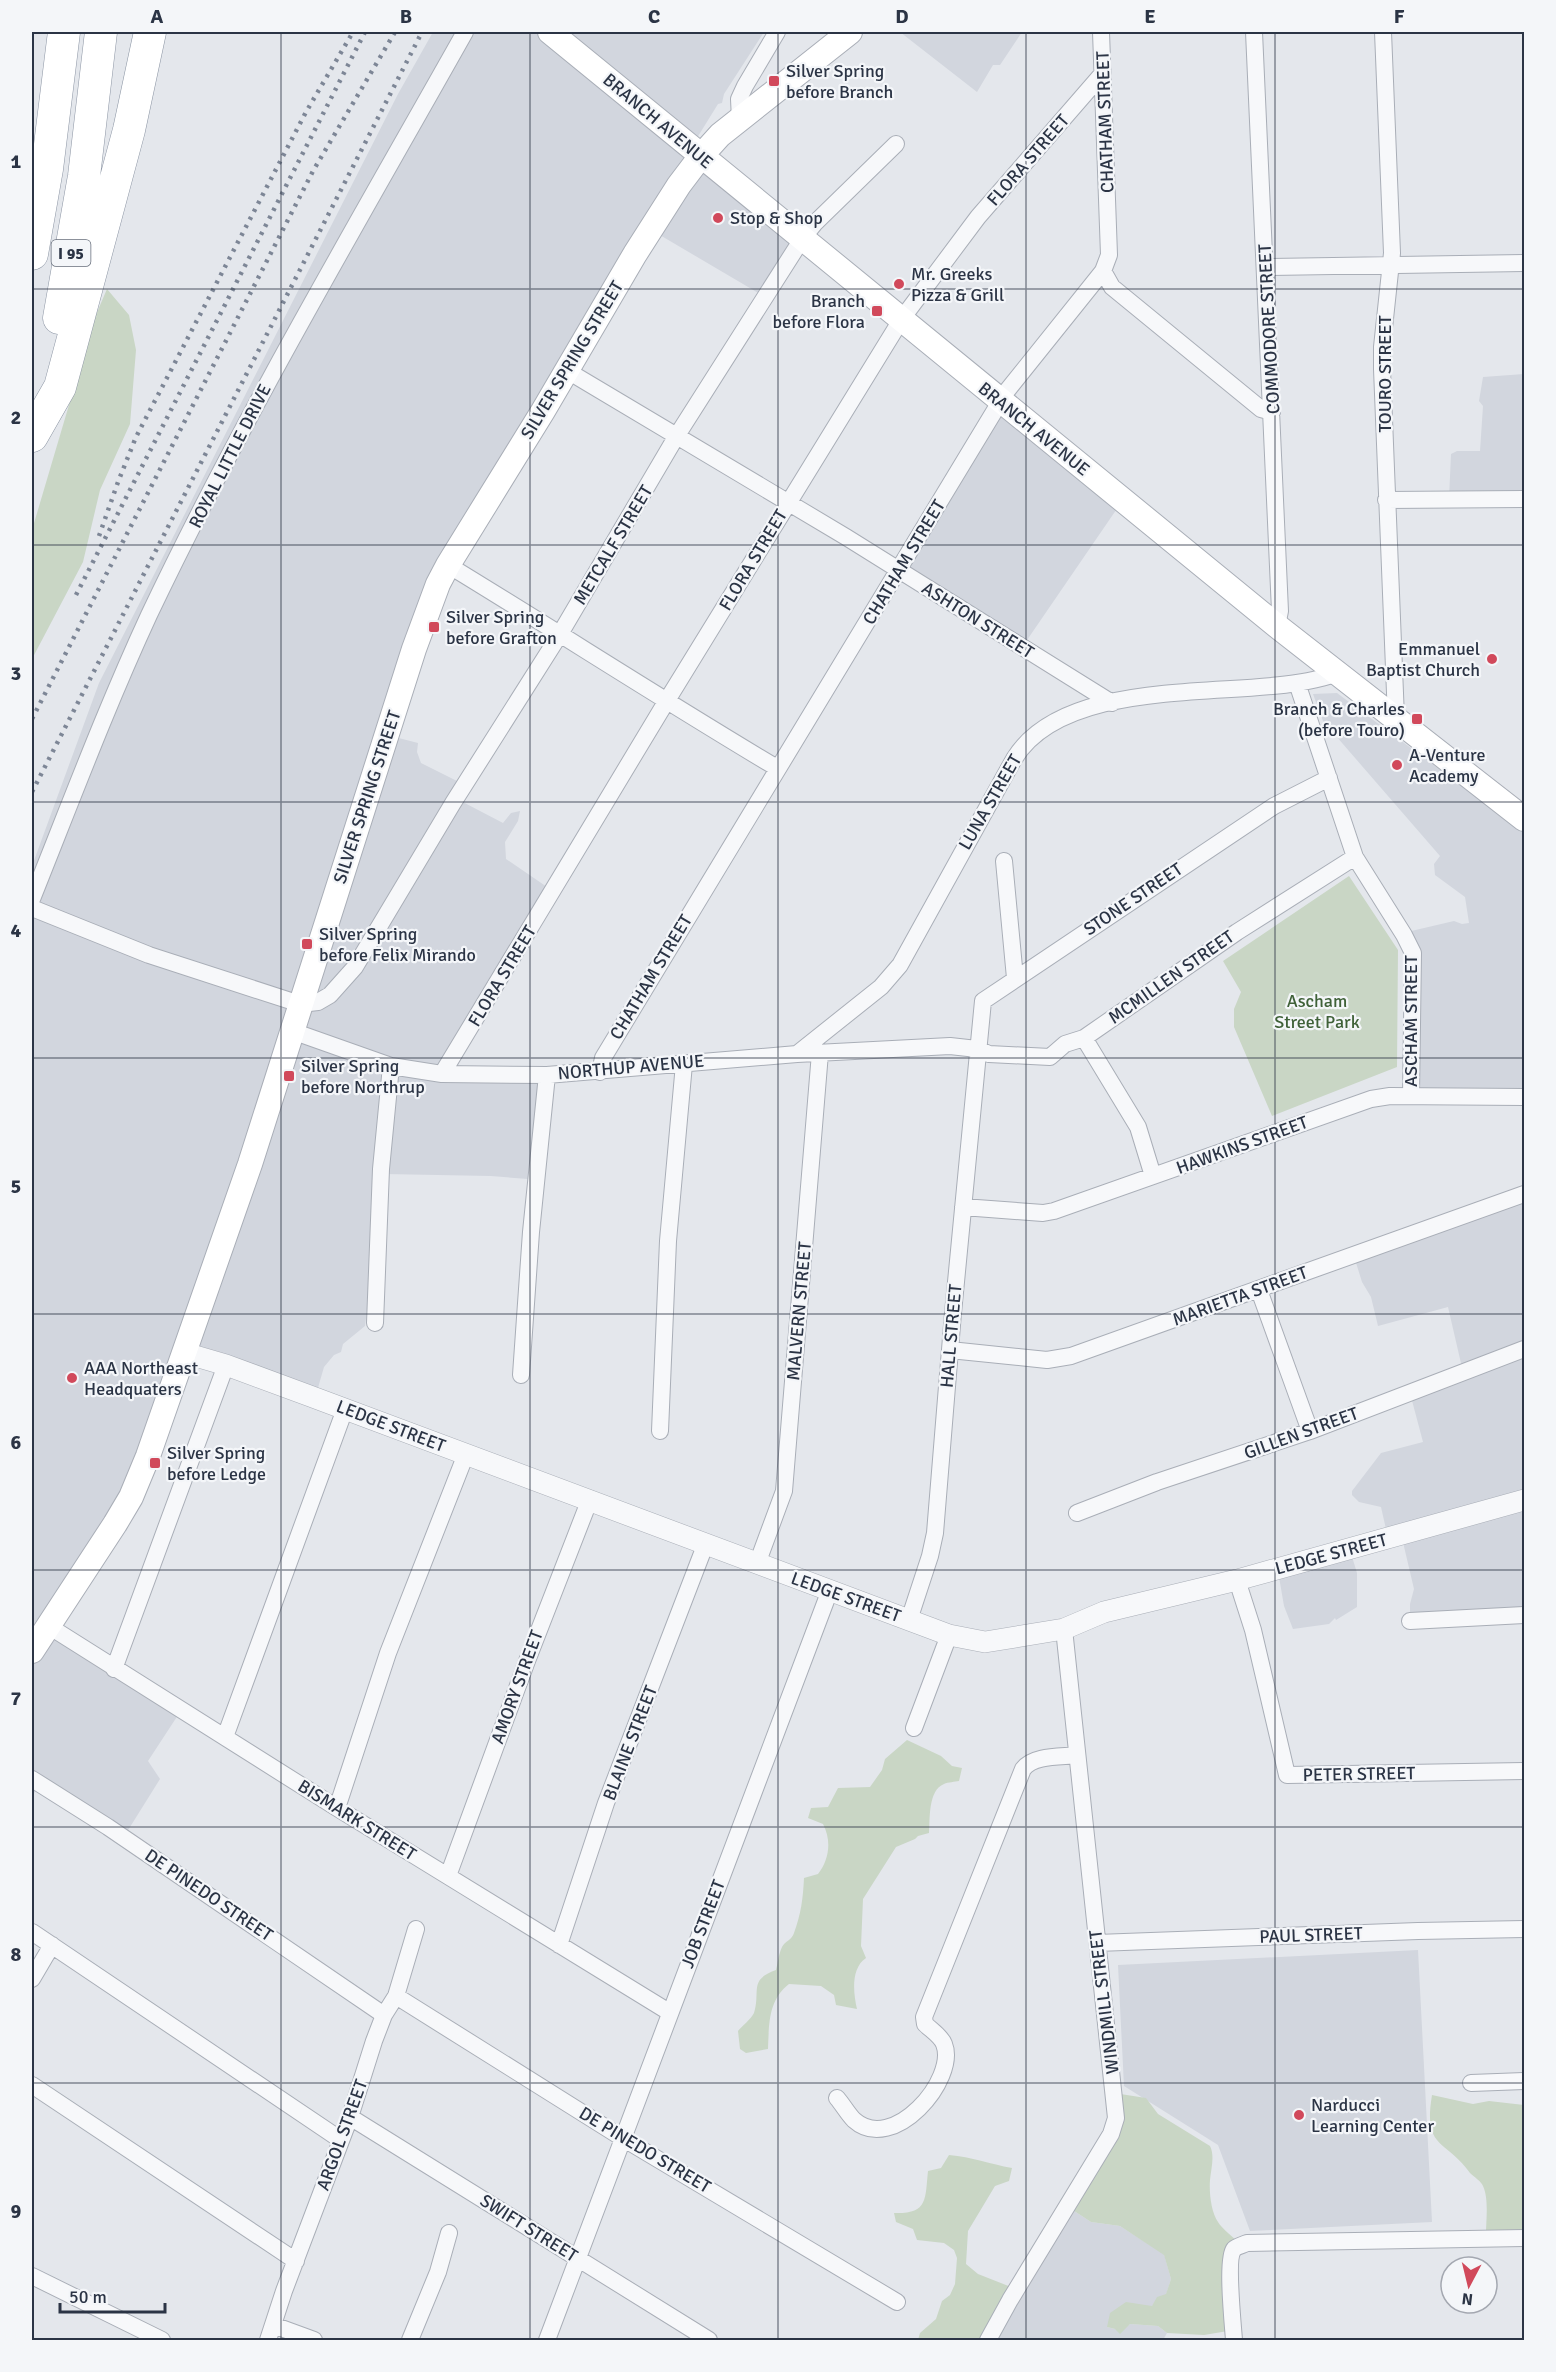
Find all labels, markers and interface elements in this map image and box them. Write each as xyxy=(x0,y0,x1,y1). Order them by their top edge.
text: A xyxy=(151,4,164,29)
text: B xyxy=(400,4,412,29)
text: C xyxy=(648,4,660,29)
text: D xyxy=(895,4,909,29)
text: E xyxy=(1144,4,1156,29)
text: F xyxy=(1394,4,1405,29)
street label: CHATHAM STREET xyxy=(1092,51,1118,193)
place label: Silver Spring before Branch xyxy=(786,60,893,103)
street label: BRANCH AVENUE xyxy=(598,69,718,173)
marker: Silver Spring before Branch xyxy=(767,74,781,88)
street label: FLORA STREET xyxy=(982,110,1074,210)
text: 1 xyxy=(11,149,22,174)
place label: Stop & Shop xyxy=(730,207,823,229)
marker: Stop & Shop xyxy=(711,211,725,225)
road number: I 95 xyxy=(52,240,90,266)
street label: COMMODORE STREET xyxy=(1254,243,1284,415)
place label: Mr. Greeks Pizza & Grill xyxy=(911,263,1004,306)
street label: SILVER SPRING STREET xyxy=(516,277,628,443)
marker: Mr. Greeks Pizza & Grill xyxy=(892,277,906,291)
place label: Branch before Flora xyxy=(773,290,865,333)
marker: Branch before Flora xyxy=(870,304,884,318)
street label: TOURO STREET xyxy=(1374,315,1396,433)
street label: BRANCH AVENUE xyxy=(974,377,1094,481)
street label: ROYAL LITTLE DRIVE xyxy=(184,380,276,532)
text: 2 xyxy=(11,405,21,430)
street label: METCALF STREET xyxy=(569,481,658,609)
street label: CHATHAM STREET xyxy=(858,495,950,628)
street label: FLORA STREET xyxy=(714,505,792,615)
street label: ASHTON STREET xyxy=(918,577,1038,663)
place label: Silver Spring before Grafton xyxy=(446,606,557,649)
marker: Silver Spring before Grafton xyxy=(427,620,441,634)
place label: Emmanuel Baptist Church xyxy=(1366,638,1480,681)
marker: Emmanuel Baptist Church xyxy=(1485,652,1499,666)
text: 3 xyxy=(11,661,21,686)
place label: Branch & Charles (before Touro) xyxy=(1273,698,1405,741)
street label: SILVER SPRING STREET xyxy=(329,707,405,886)
marker: Branch & Charles (before Touro) xyxy=(1410,712,1424,726)
place label: A-Venture Academy xyxy=(1409,744,1485,787)
street label: LUNA STREET xyxy=(954,750,1026,854)
marker: A-Venture Academy xyxy=(1390,758,1404,772)
street label: STONE STREET xyxy=(1079,858,1187,940)
street label: CHATHAM STREET xyxy=(605,910,697,1043)
text: 4 xyxy=(11,918,22,943)
street label: FLORA STREET xyxy=(463,921,541,1031)
place label: Silver Spring before Felix Mirando xyxy=(319,923,476,966)
street label: MCMILLEN STREET xyxy=(1104,925,1238,1029)
marker: Silver Spring before Felix Mirando xyxy=(300,937,314,951)
street label: ASCHAM STREET xyxy=(1400,955,1422,1087)
park label: Ascham Street Park xyxy=(1274,990,1360,1033)
street label: NORTHUP AVENUE xyxy=(557,1050,705,1084)
place label: Silver Spring before Northrup xyxy=(301,1055,425,1098)
marker: Silver Spring before Northrup xyxy=(282,1069,296,1083)
street label: HAWKINS STREET xyxy=(1173,1111,1311,1179)
text: 5 xyxy=(11,1174,21,1199)
street label: MALVERN STREET xyxy=(782,1241,816,1381)
street label: MARIETTA STREET xyxy=(1169,1261,1311,1331)
street label: HALL STREET xyxy=(936,1283,967,1389)
place label: AAA Northeast Headquaters xyxy=(84,1357,198,1400)
marker: AAA Northeast Headquaters xyxy=(65,1371,79,1385)
street label: LEDGE STREET xyxy=(333,1395,449,1457)
street label: GILLEN STREET xyxy=(1241,1402,1361,1464)
text: 6 xyxy=(11,1430,22,1455)
place label: Silver Spring before Ledge xyxy=(167,1442,266,1485)
marker: Silver Spring before Ledge xyxy=(148,1456,162,1470)
street label: LEDGE STREET xyxy=(1273,1528,1390,1580)
street label: LEDGE STREET xyxy=(788,1567,904,1627)
street label: AMORY STREET xyxy=(486,1627,548,1747)
street label: BLAINE STREET xyxy=(598,1682,662,1804)
text: 7 xyxy=(11,1686,22,1711)
street label: PETER STREET xyxy=(1302,1762,1416,1786)
street label: BISMARK STREET xyxy=(294,1775,420,1865)
street label: DE PINEDO STREET xyxy=(141,1844,277,1946)
street label: JOB STREET xyxy=(676,1877,730,1971)
street label: PAUL STREET xyxy=(1259,1922,1363,1948)
street label: WINDMILL STREET xyxy=(1084,1929,1124,2075)
text: 8 xyxy=(11,1942,22,1967)
street label: ARGOL STREET xyxy=(312,2076,372,2194)
place label: Narducci Learning Center xyxy=(1311,2094,1434,2137)
street label: DE PINEDO STREET xyxy=(575,2102,715,2198)
marker: Narducci Learning Center xyxy=(1292,2108,1306,2122)
street label: SWIFT STREET xyxy=(476,2189,582,2267)
text: 9 xyxy=(11,2199,22,2224)
north arrow xyxy=(1439,2255,1499,2315)
scale bar xyxy=(60,2276,165,2314)
text: 50 m xyxy=(69,2286,107,2308)
text: N xyxy=(1461,2288,1474,2309)

